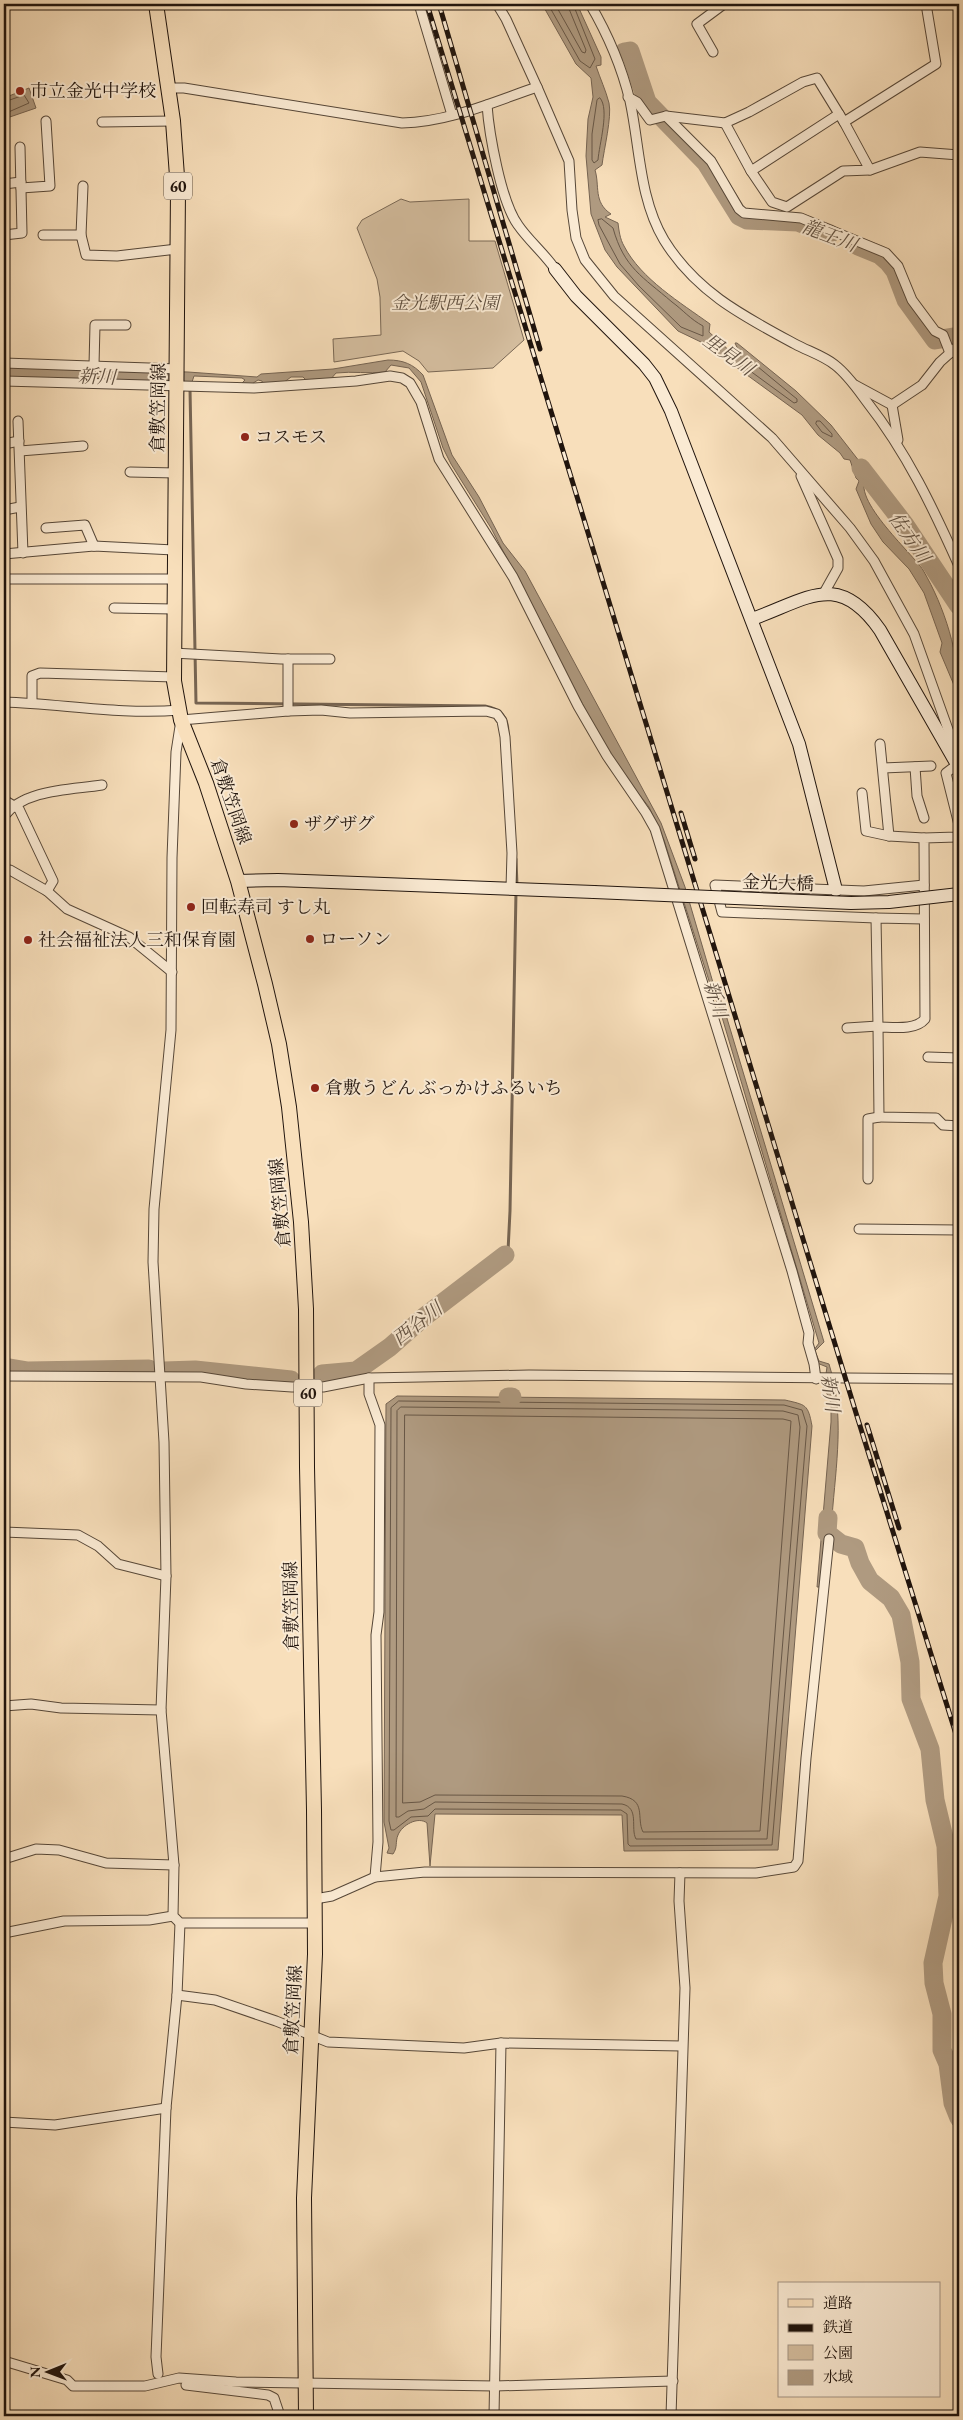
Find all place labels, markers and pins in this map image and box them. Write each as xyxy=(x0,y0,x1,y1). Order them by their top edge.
place label: 市立金光中学校 xyxy=(30,79,156,102)
marker: 市立金光中学校 xyxy=(14,85,26,97)
place label: コスモス xyxy=(255,425,327,448)
marker: コスモス xyxy=(239,431,251,443)
place label: ザグザグ xyxy=(304,812,375,835)
marker: ザグザグ xyxy=(288,818,300,830)
place label: 回転寿司 すし丸 xyxy=(201,895,331,918)
marker: 回転寿司 すし丸 xyxy=(185,901,197,913)
place label: ローソン xyxy=(320,927,391,950)
place label: 社会福祉法人三和保育園 xyxy=(38,928,236,951)
marker: ローソン xyxy=(304,933,316,945)
marker: 社会福祉法人三和保育園 xyxy=(22,934,34,946)
place label: 倉敷うどん ぶっかけふるいち xyxy=(325,1076,563,1099)
marker: 倉敷うどん ぶっかけふるいち xyxy=(309,1082,321,1094)

